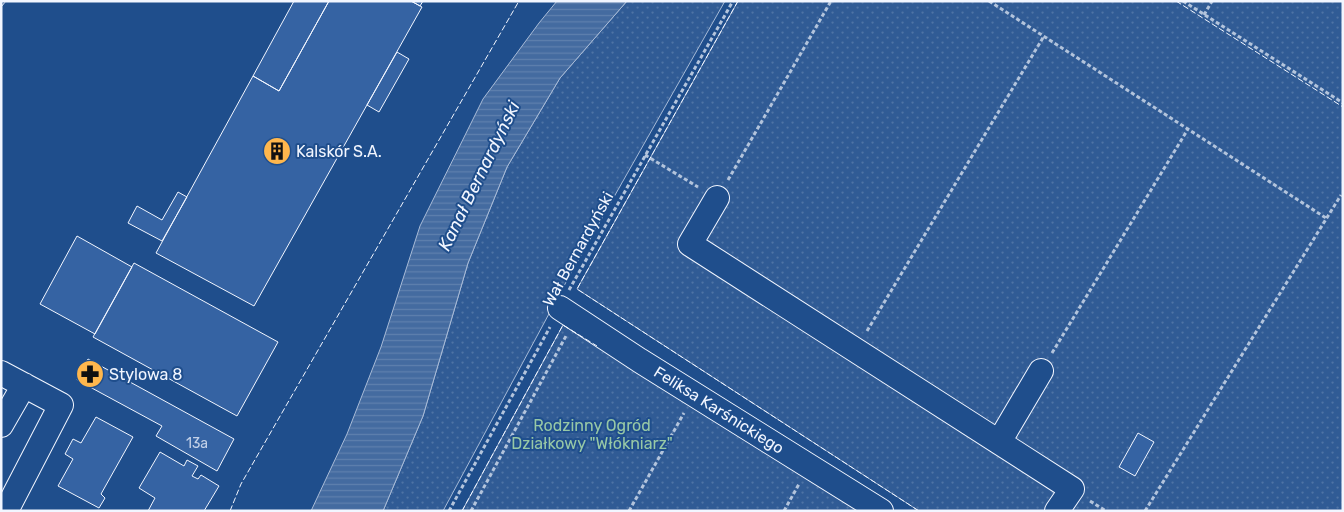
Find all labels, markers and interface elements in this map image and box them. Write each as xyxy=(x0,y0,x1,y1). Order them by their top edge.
water label: Kanał Bernardyński xyxy=(433,97,525,254)
building icon: Kalskór S.A. xyxy=(262,136,292,166)
place label: Kalskór S.A. xyxy=(296,142,382,161)
street label: Wał Bernardyński xyxy=(539,188,617,310)
pharmacy icon: Stylowa 8 xyxy=(75,359,105,389)
street label: Feliksa Karśnickiego xyxy=(650,362,788,458)
place label: Stylowa 8 xyxy=(109,365,182,384)
park label: Rodzinny Ogród Działkowy "Włókniarz" xyxy=(511,416,673,453)
house number: 13a xyxy=(186,435,208,452)

